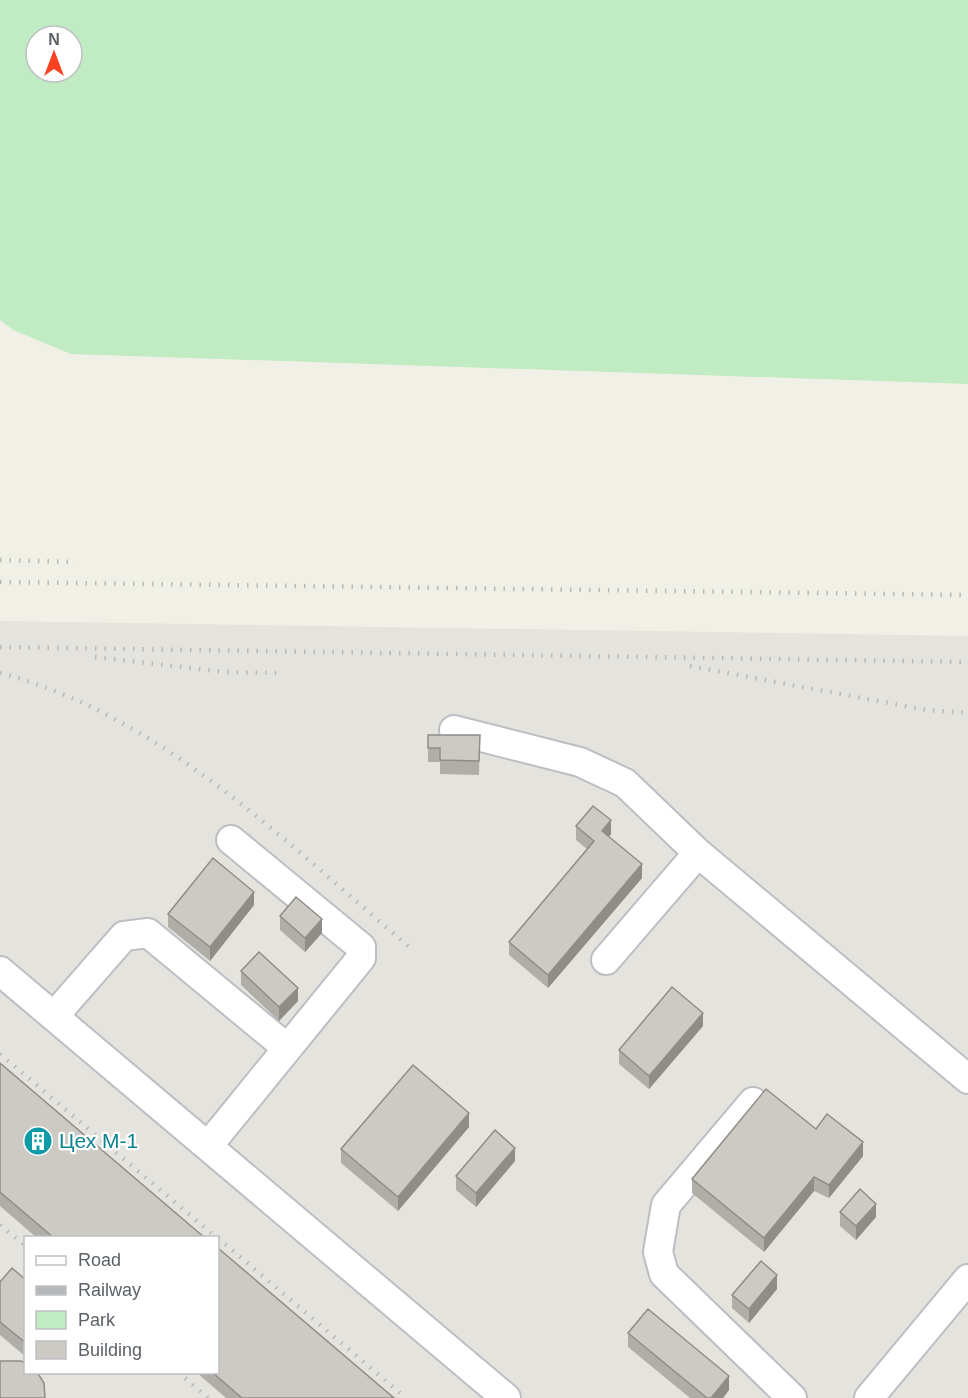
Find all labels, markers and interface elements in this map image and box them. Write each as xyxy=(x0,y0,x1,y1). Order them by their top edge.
north arrow xyxy=(24,24,84,84)
text: N xyxy=(48,31,60,48)
building icon: Цех М-1 xyxy=(22,1125,54,1157)
place label: Цех М-1 xyxy=(59,1129,138,1152)
legend xyxy=(24,1236,219,1374)
text: Road xyxy=(78,1250,121,1270)
text: Railway xyxy=(78,1280,141,1300)
text: Park xyxy=(78,1310,116,1330)
text: Building xyxy=(78,1340,142,1360)

